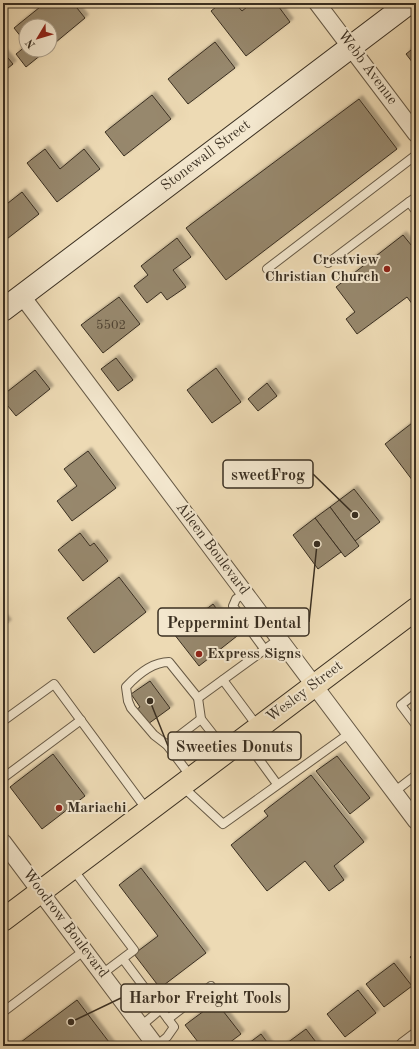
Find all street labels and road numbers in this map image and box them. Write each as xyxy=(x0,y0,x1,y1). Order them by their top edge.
street label: Webb Avenue xyxy=(334,28,400,108)
street label: Stonewall Street xyxy=(159,118,253,194)
street label: Aileen Boulevard xyxy=(173,500,252,598)
street label: Wesley Street xyxy=(264,659,346,725)
street label: Woodrow Boulevard xyxy=(19,867,111,981)

